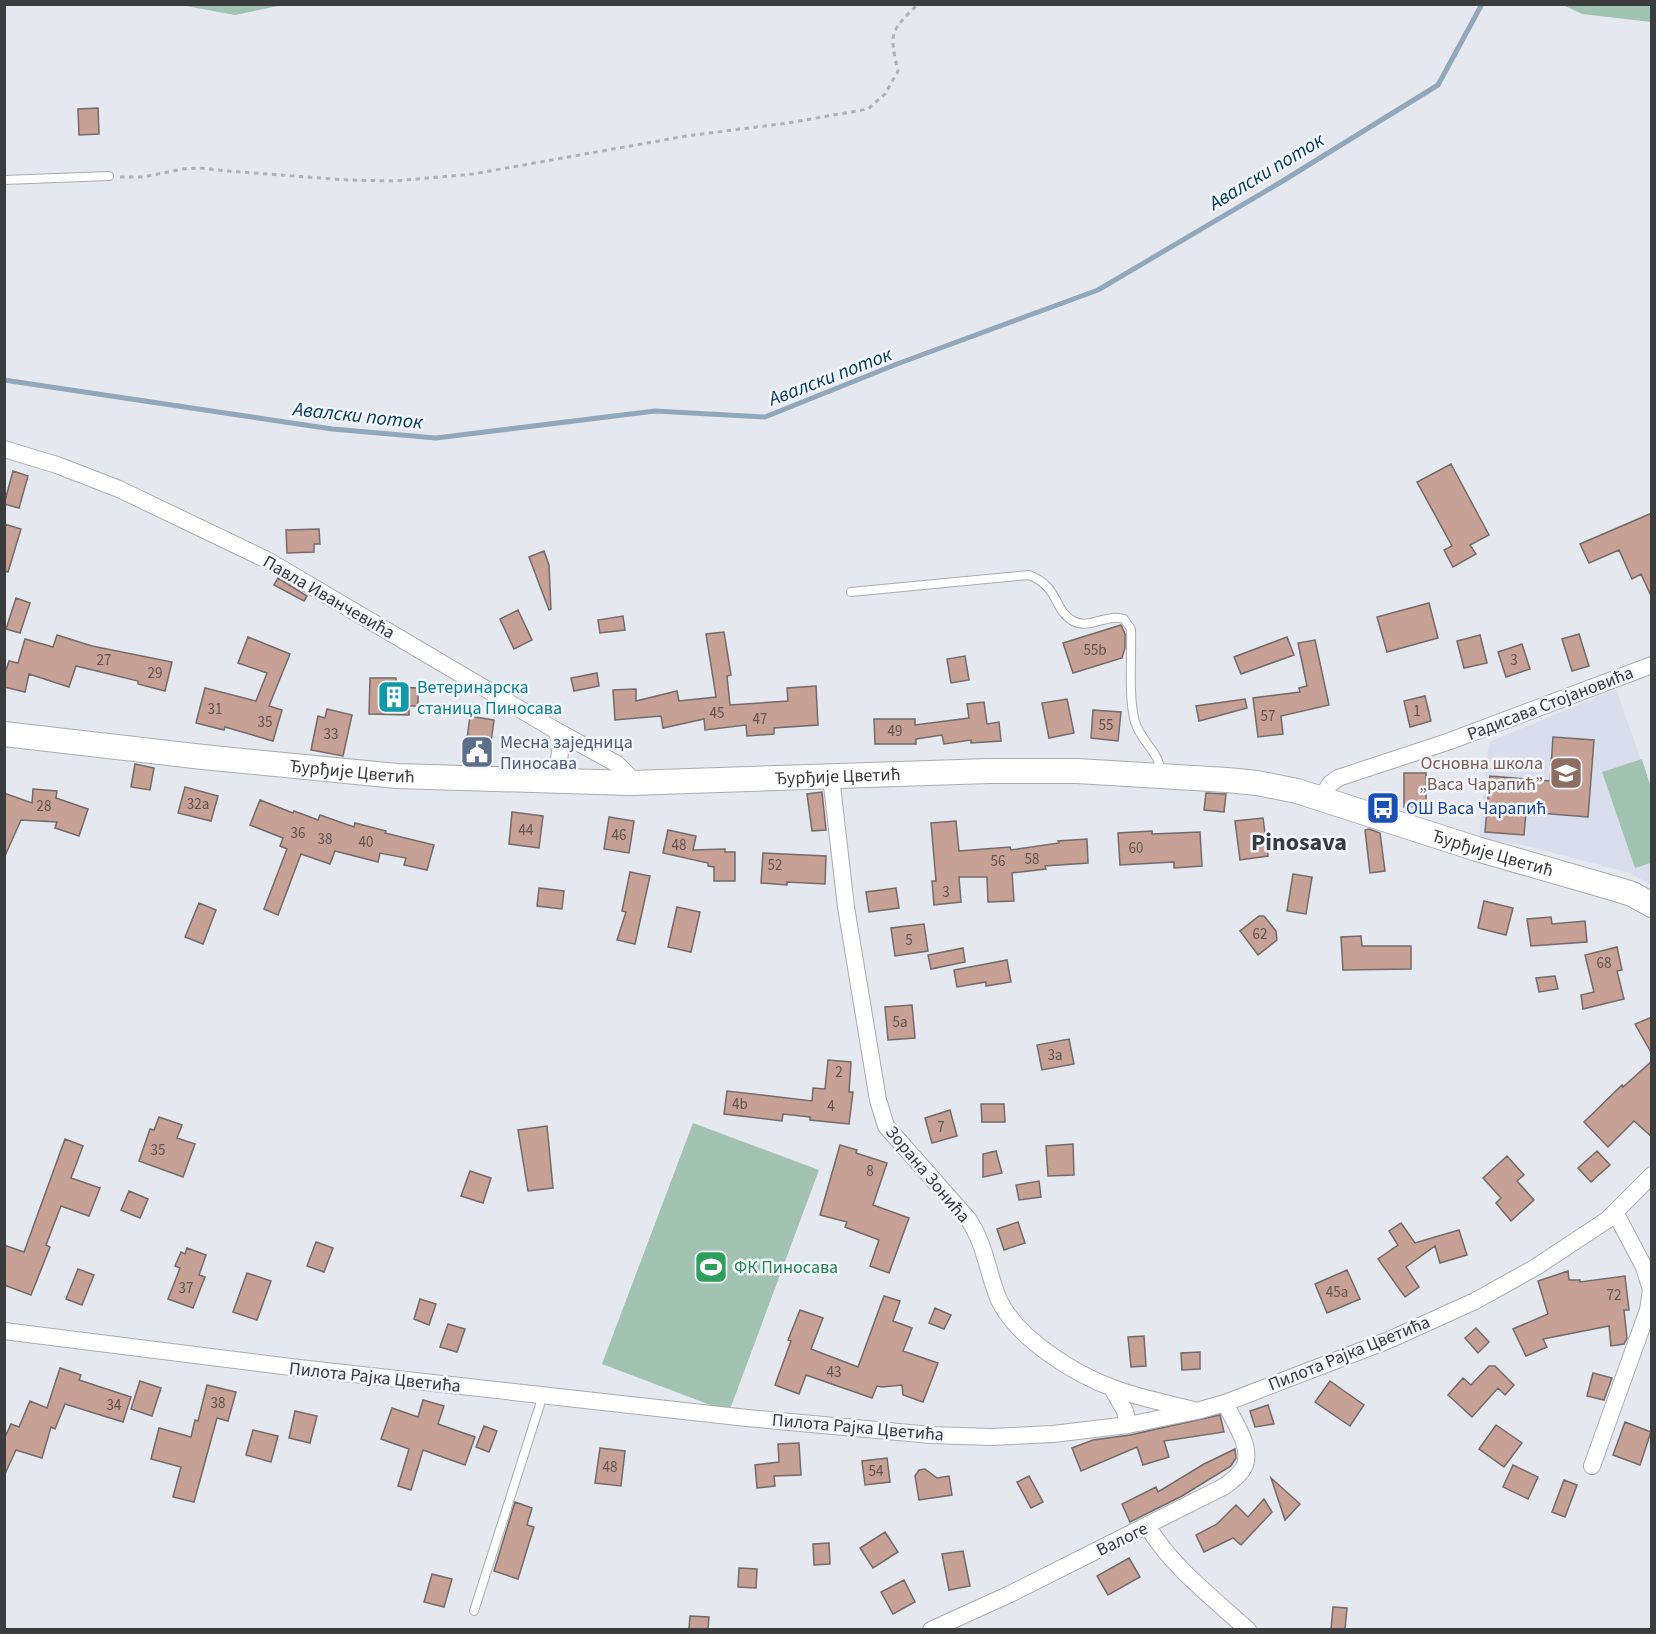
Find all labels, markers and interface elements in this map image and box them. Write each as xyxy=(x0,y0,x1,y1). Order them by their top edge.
water label: Авалски поток xyxy=(1202,126,1330,218)
water label: Авалски поток xyxy=(763,340,896,414)
water label: Авалски поток xyxy=(290,395,424,437)
street label: Павла Иванчевића xyxy=(258,549,399,645)
house number: 55b xyxy=(1083,640,1107,661)
house number: 27 xyxy=(97,650,111,671)
house number: 3 xyxy=(1510,650,1518,671)
street label: Радисава Стојановића xyxy=(1463,660,1637,747)
house number: 29 xyxy=(148,663,162,684)
place label: Ветеринарска станица Пиносава xyxy=(417,675,562,721)
building icon: Ветеринарска станица Пиносава xyxy=(376,679,412,715)
house number: 31 xyxy=(208,699,222,720)
house number: 1 xyxy=(1413,701,1421,722)
house number: 45 xyxy=(710,703,724,724)
house number: 57 xyxy=(1261,706,1275,727)
house number: 47 xyxy=(753,709,767,730)
house number: 35 xyxy=(258,712,272,733)
house number: 55 xyxy=(1099,715,1113,736)
house number: 49 xyxy=(888,721,902,742)
house number: 33 xyxy=(324,724,338,745)
place label: Месна заједница Пиносава xyxy=(500,730,633,776)
public building icon: Месна заједница Пиносава xyxy=(459,734,495,770)
place label: Основна школа „Васа Чарапић” xyxy=(1419,751,1543,797)
street label: Ђурђије Цветић xyxy=(288,754,415,790)
school or university icon: Основна школа „Васа Чарапић” xyxy=(1548,755,1584,791)
street label: Ђурђије Цветић xyxy=(774,762,901,791)
bus stop icon: ОШ Васа Чарапић xyxy=(1365,790,1401,826)
house number: 32a xyxy=(187,794,209,815)
house number: 28 xyxy=(37,796,51,817)
place label: ОШ Васа Чарапић xyxy=(1406,796,1546,821)
house number: 44 xyxy=(519,820,534,841)
house number: 36 xyxy=(291,823,305,844)
street label: Ђурђије Цветић xyxy=(1429,823,1556,883)
house number: 46 xyxy=(612,825,626,846)
district label: Pinosava xyxy=(1251,825,1347,860)
house number: 38 xyxy=(318,829,332,850)
house number: 40 xyxy=(359,832,373,853)
house number: 48 xyxy=(672,835,686,856)
house number: 60 xyxy=(1129,838,1143,859)
house number: 58 xyxy=(1025,849,1039,870)
house number: 56 xyxy=(991,851,1005,872)
house number: 52 xyxy=(768,855,782,876)
house number: 3 xyxy=(942,882,950,903)
house number: 62 xyxy=(1253,924,1267,945)
house number: 5 xyxy=(905,930,913,951)
house number: 68 xyxy=(1597,953,1611,974)
house number: 5a xyxy=(892,1012,908,1033)
house number: 3a xyxy=(1047,1045,1063,1066)
house number: 2 xyxy=(835,1062,843,1083)
house number: 4b xyxy=(732,1094,748,1115)
house number: 4 xyxy=(827,1096,835,1117)
house number: 7 xyxy=(937,1117,945,1138)
street label: Зорана Зонића xyxy=(879,1120,976,1228)
house number: 35 xyxy=(151,1140,165,1161)
house number: 8 xyxy=(866,1161,874,1182)
sports icon: ФК Пиносава xyxy=(693,1249,729,1285)
place label: ФК Пиносава xyxy=(734,1255,838,1280)
house number: 37 xyxy=(179,1278,193,1299)
house number: 45a xyxy=(1326,1282,1348,1303)
house number: 72 xyxy=(1607,1285,1621,1306)
street label: Пилота Рајка Цветића xyxy=(1265,1310,1434,1397)
street label: Пилота Рајка Цветића xyxy=(288,1356,462,1399)
house number: 43 xyxy=(827,1362,841,1383)
house number: 38 xyxy=(211,1393,225,1414)
house number: 34 xyxy=(107,1395,122,1416)
street label: Пилота Рајка Цветића xyxy=(771,1408,945,1447)
house number: 48 xyxy=(603,1457,617,1478)
house number: 54 xyxy=(869,1461,884,1482)
street label: Валоге xyxy=(1092,1516,1152,1563)

